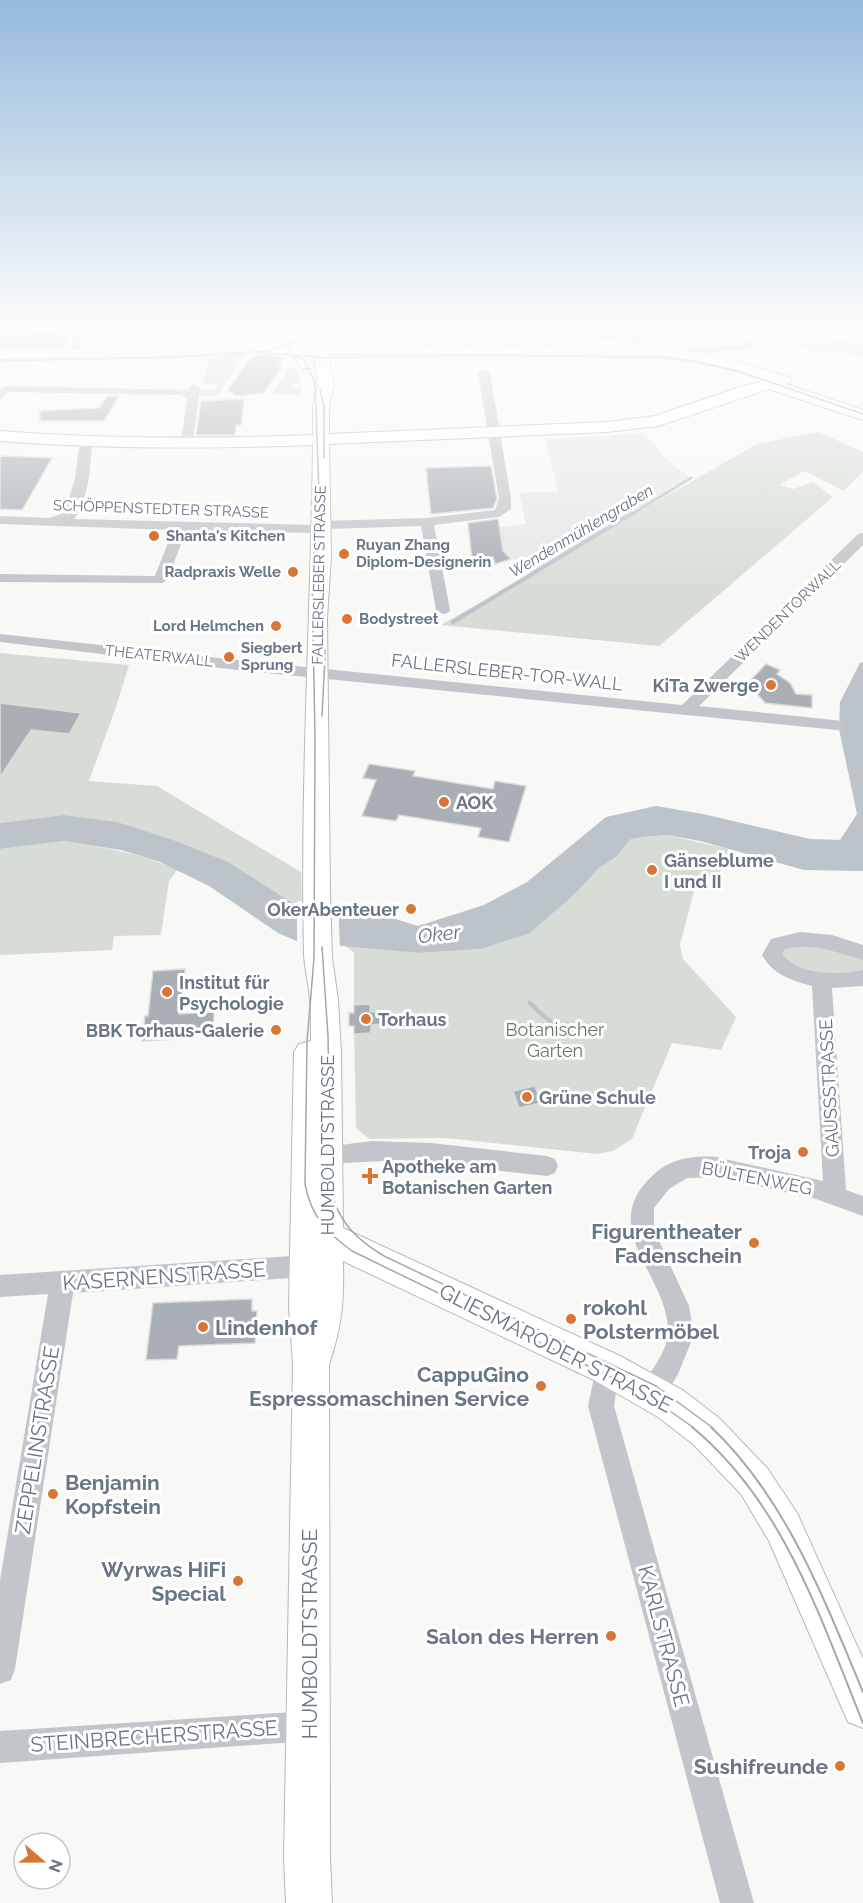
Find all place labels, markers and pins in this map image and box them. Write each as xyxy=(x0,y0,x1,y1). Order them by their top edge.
place label: Shanta's Kitchen xyxy=(166,527,285,545)
marker: Shanta's Kitchen xyxy=(147,529,161,543)
place label: Ruyan Zhang Diplom-Designerin xyxy=(356,536,491,571)
marker: Ruyan Zhang Diplom-Designerin xyxy=(337,547,351,561)
place label: Radpraxis Welle xyxy=(164,563,281,581)
marker: Radpraxis Welle xyxy=(286,565,300,579)
place label: Bodystreet xyxy=(359,610,439,628)
marker: Bodystreet xyxy=(340,612,354,626)
place label: Lord Helmchen xyxy=(153,617,264,635)
marker: Lord Helmchen xyxy=(269,619,283,633)
place label: Siegbert Sprung xyxy=(241,639,303,674)
marker: Siegbert Sprung xyxy=(222,650,236,664)
place label: KiTa Zwerge xyxy=(652,675,759,696)
marker: KiTa Zwerge xyxy=(764,678,778,692)
place label: AOK xyxy=(456,792,494,813)
marker: AOK xyxy=(437,795,451,809)
place label: Gänseblume I und II xyxy=(664,850,774,892)
marker: Gänseblume I und II xyxy=(645,863,659,877)
place label: OkerAbenteuer xyxy=(267,899,399,920)
marker: OkerAbenteuer xyxy=(404,902,418,916)
place label: Institut für Psychologie xyxy=(179,972,284,1014)
marker: Institut für Psychologie xyxy=(160,985,174,999)
place label: Torhaus xyxy=(378,1009,447,1030)
marker: Torhaus xyxy=(359,1012,373,1026)
place label: BBK Torhaus-Galerie xyxy=(86,1020,264,1041)
marker: BBK Torhaus-Galerie xyxy=(269,1023,283,1037)
place label: Grüne Schule xyxy=(539,1087,656,1108)
marker: Grüne Schule xyxy=(520,1090,534,1104)
place label: Troja xyxy=(748,1142,791,1163)
marker: Troja xyxy=(796,1145,810,1159)
place label: Apotheke am Botanischen Garten xyxy=(382,1156,552,1198)
marker: Apotheke am Botanischen Garten xyxy=(363,1169,377,1183)
place label: Figurentheater Fadenschein xyxy=(591,1219,742,1268)
marker: Figurentheater Fadenschein xyxy=(747,1236,761,1250)
place label: rokohl Polstermöbel xyxy=(583,1295,719,1344)
marker: rokohl Polstermöbel xyxy=(564,1312,578,1326)
place label: Lindenhof xyxy=(215,1315,318,1340)
marker: Lindenhof xyxy=(196,1320,210,1334)
place label: CappuGino Espressomaschinen Service xyxy=(249,1362,529,1411)
marker: CappuGino Espressomaschinen Service xyxy=(534,1379,548,1393)
place label: Benjamin Kopfstein xyxy=(65,1470,161,1519)
marker: Benjamin Kopfstein xyxy=(46,1487,60,1501)
place label: Wyrwas HiFi Special xyxy=(101,1557,226,1606)
marker: Wyrwas HiFi Special xyxy=(231,1574,245,1588)
place label: Salon des Herren xyxy=(426,1624,599,1649)
marker: Salon des Herren xyxy=(604,1629,618,1643)
place label: Sushifreunde xyxy=(694,1754,828,1779)
marker: Sushifreunde xyxy=(833,1759,847,1773)

